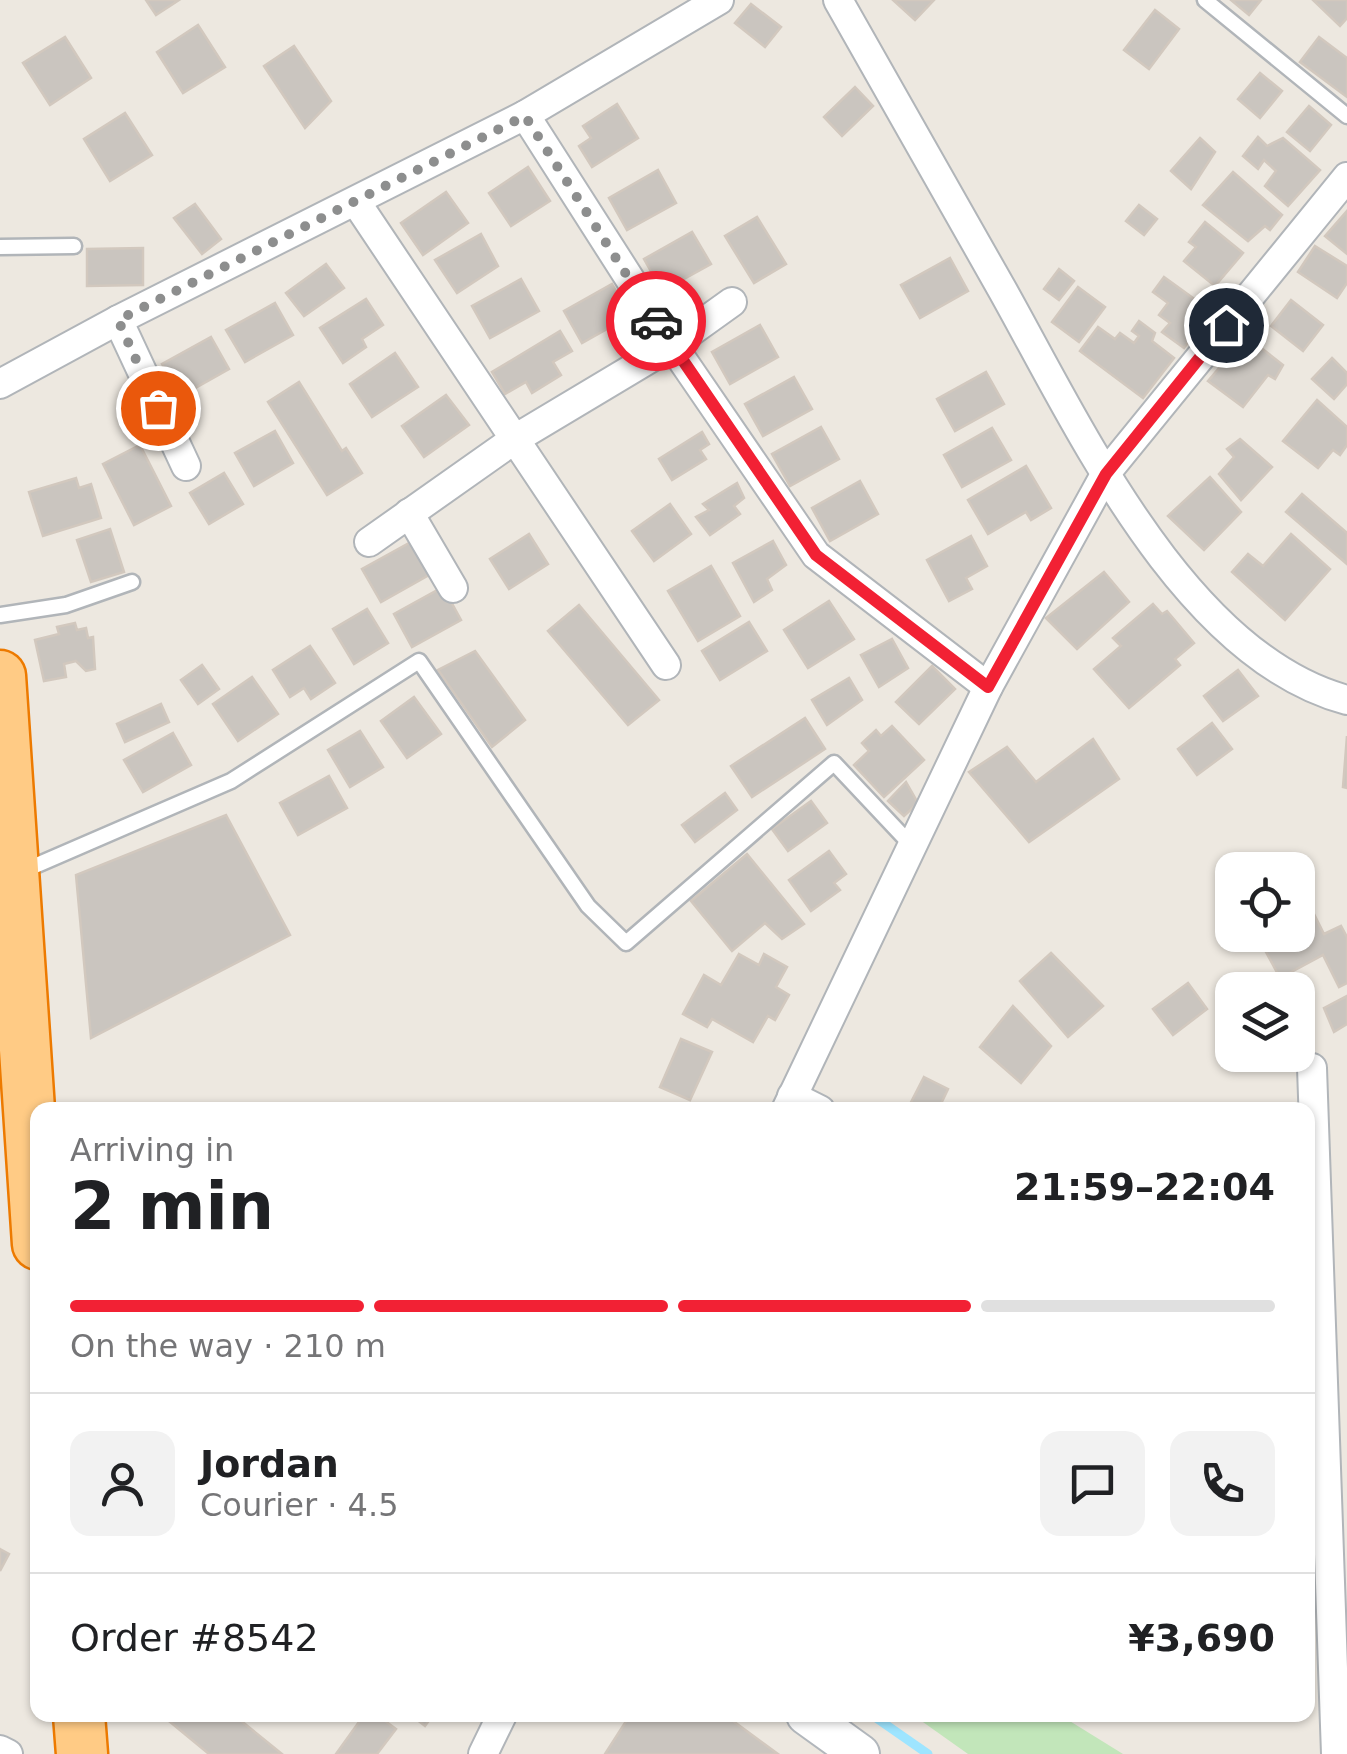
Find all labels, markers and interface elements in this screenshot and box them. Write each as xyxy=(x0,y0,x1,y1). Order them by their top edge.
courier xyxy=(606,271,706,371)
pin xyxy=(1184,283,1269,368)
icon: car xyxy=(629,294,684,349)
icon: home xyxy=(1199,298,1254,353)
pin xyxy=(116,366,201,451)
icon: bag xyxy=(131,381,186,436)
map controls xyxy=(1215,852,1315,1072)
button: locate xyxy=(1215,852,1315,952)
button: layers xyxy=(1215,972,1315,1072)
text: Arriving in xyxy=(70,1131,234,1169)
text: 21:59–22:04 xyxy=(1014,1165,1275,1209)
text: 2 min xyxy=(70,1169,274,1244)
text: On the way · 210 m xyxy=(70,1327,386,1365)
button: person xyxy=(70,1431,175,1536)
button: chat xyxy=(1040,1431,1145,1536)
button: phone xyxy=(1170,1431,1275,1536)
text: Jordan xyxy=(200,1442,339,1486)
text: Courier · 4.5 xyxy=(200,1486,399,1524)
text: Order #8542 xyxy=(70,1616,319,1660)
text: ¥3,690 xyxy=(1128,1616,1275,1660)

